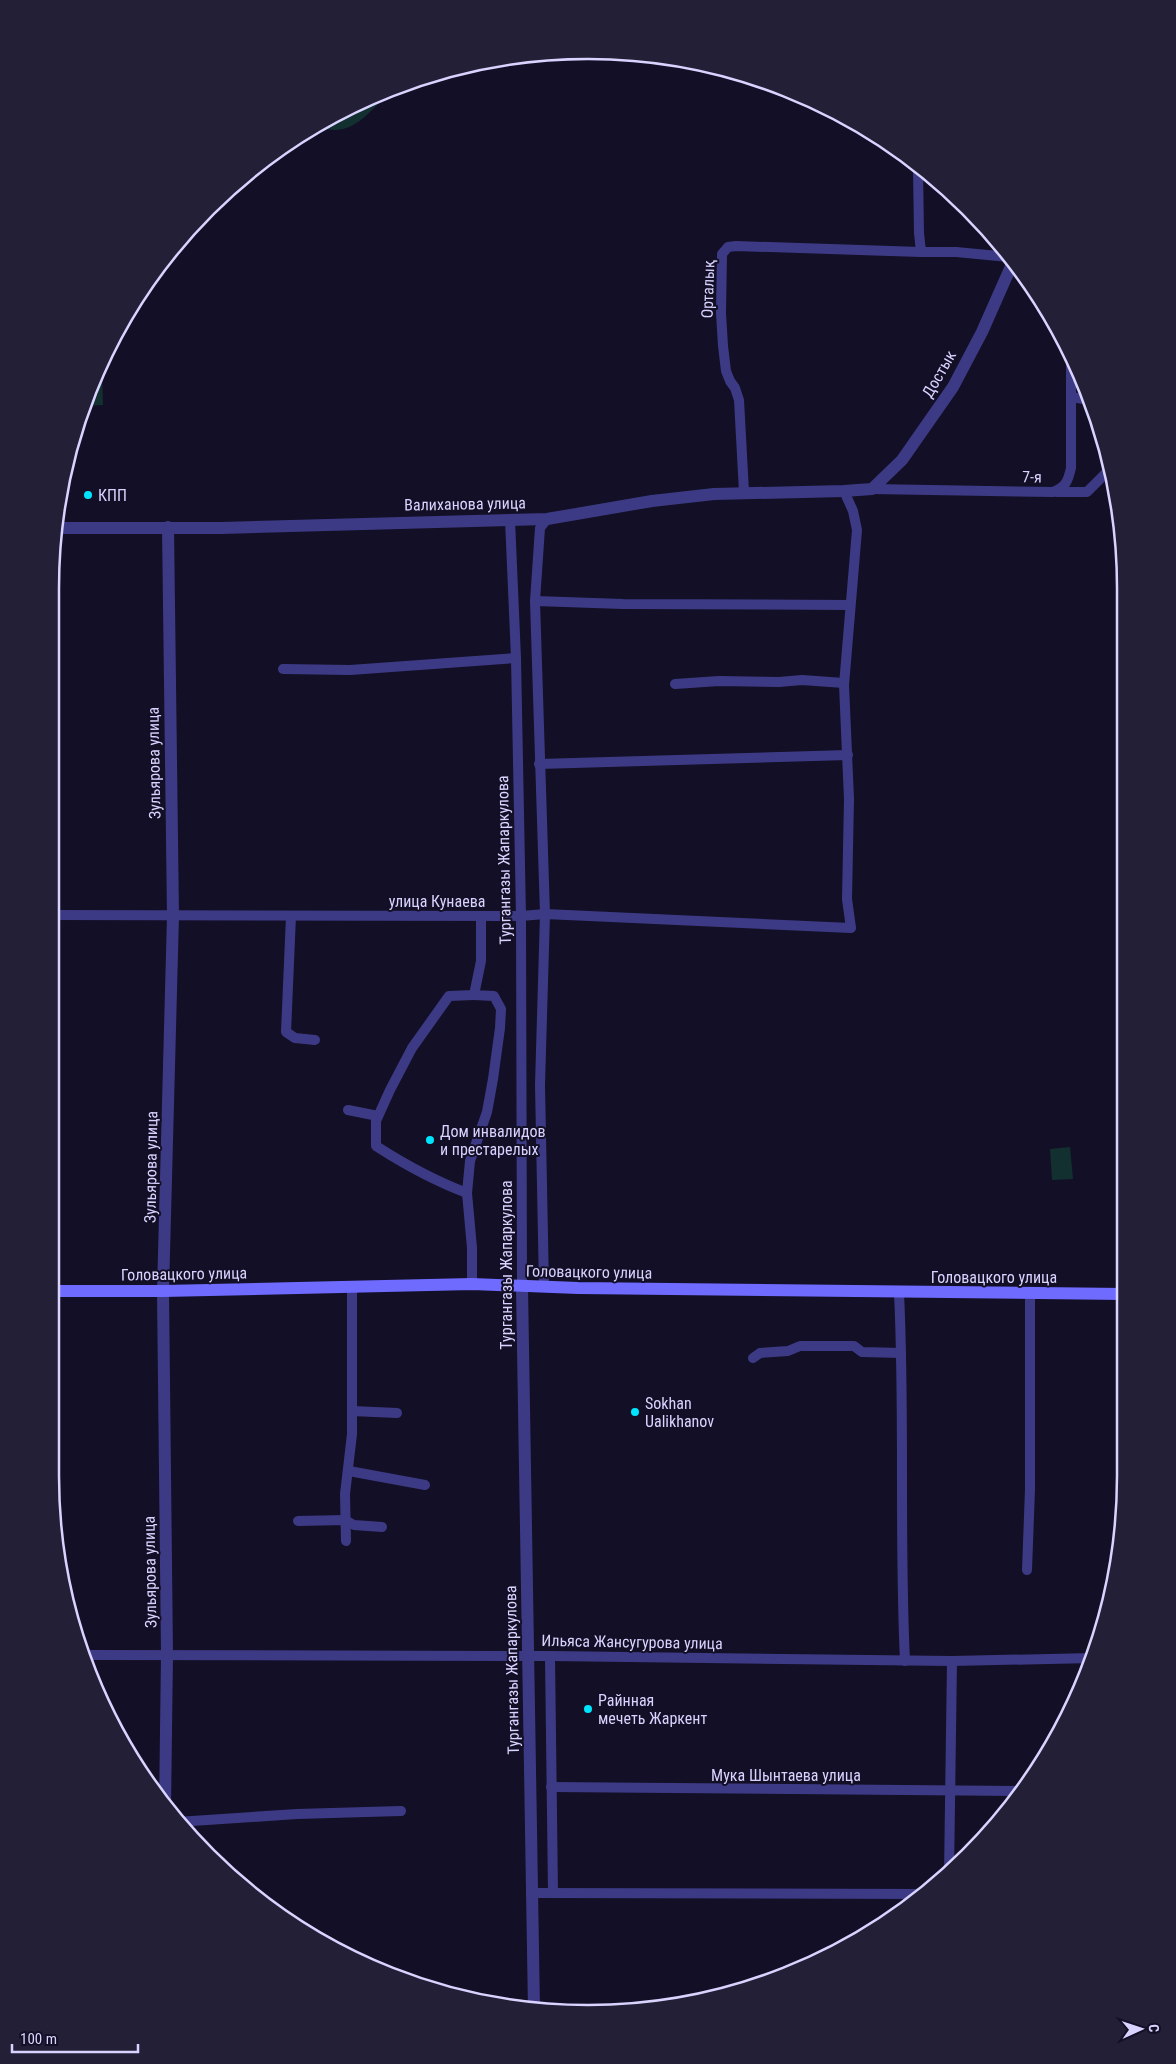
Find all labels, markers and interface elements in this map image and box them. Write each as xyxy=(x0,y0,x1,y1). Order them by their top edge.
street label: Орталық xyxy=(697,259,719,319)
street label: Достык xyxy=(918,347,960,401)
street label: 7-я xyxy=(1022,467,1042,487)
place label: КПП xyxy=(98,486,127,505)
marker: КПП xyxy=(82,489,94,501)
street label: Валиханова улица xyxy=(404,493,526,515)
street label: Зульярова улица xyxy=(144,707,164,819)
street label: Тургангазы Жапаркулова xyxy=(493,775,515,945)
street label: улица Кунаева xyxy=(389,892,485,911)
street label: Зульярова улица xyxy=(141,1111,161,1223)
place label: Дом инвалидов и престарелых xyxy=(440,1122,546,1159)
marker: Дом инвалидов и престарелых xyxy=(424,1134,436,1146)
street label: Тургангазы Жапаркулова xyxy=(497,1180,516,1350)
street label: Головацкого улица xyxy=(526,1261,652,1283)
street label: Головацкого улица xyxy=(121,1263,247,1285)
street label: Головацкого улица xyxy=(931,1268,1057,1287)
place label: Sokhan Ualikhanov xyxy=(645,1394,714,1431)
marker: Sokhan Ualikhanov xyxy=(629,1406,641,1418)
street label: Зульярова улица xyxy=(140,1516,160,1628)
street label: Тургангазы Жапаркулова xyxy=(501,1585,523,1755)
street label: Ильяса Жансугурова улица xyxy=(541,1631,723,1653)
place label: Райнная мечеть Жаркент xyxy=(598,1691,707,1728)
marker: Райнная мечеть Жаркент xyxy=(582,1703,594,1715)
street label: Мука Шынтаева улица xyxy=(711,1766,861,1785)
north arrow xyxy=(1116,2004,1166,2054)
scale bar xyxy=(12,2022,139,2054)
text: С xyxy=(1146,2024,1162,2033)
text: 100 m xyxy=(20,2030,57,2048)

